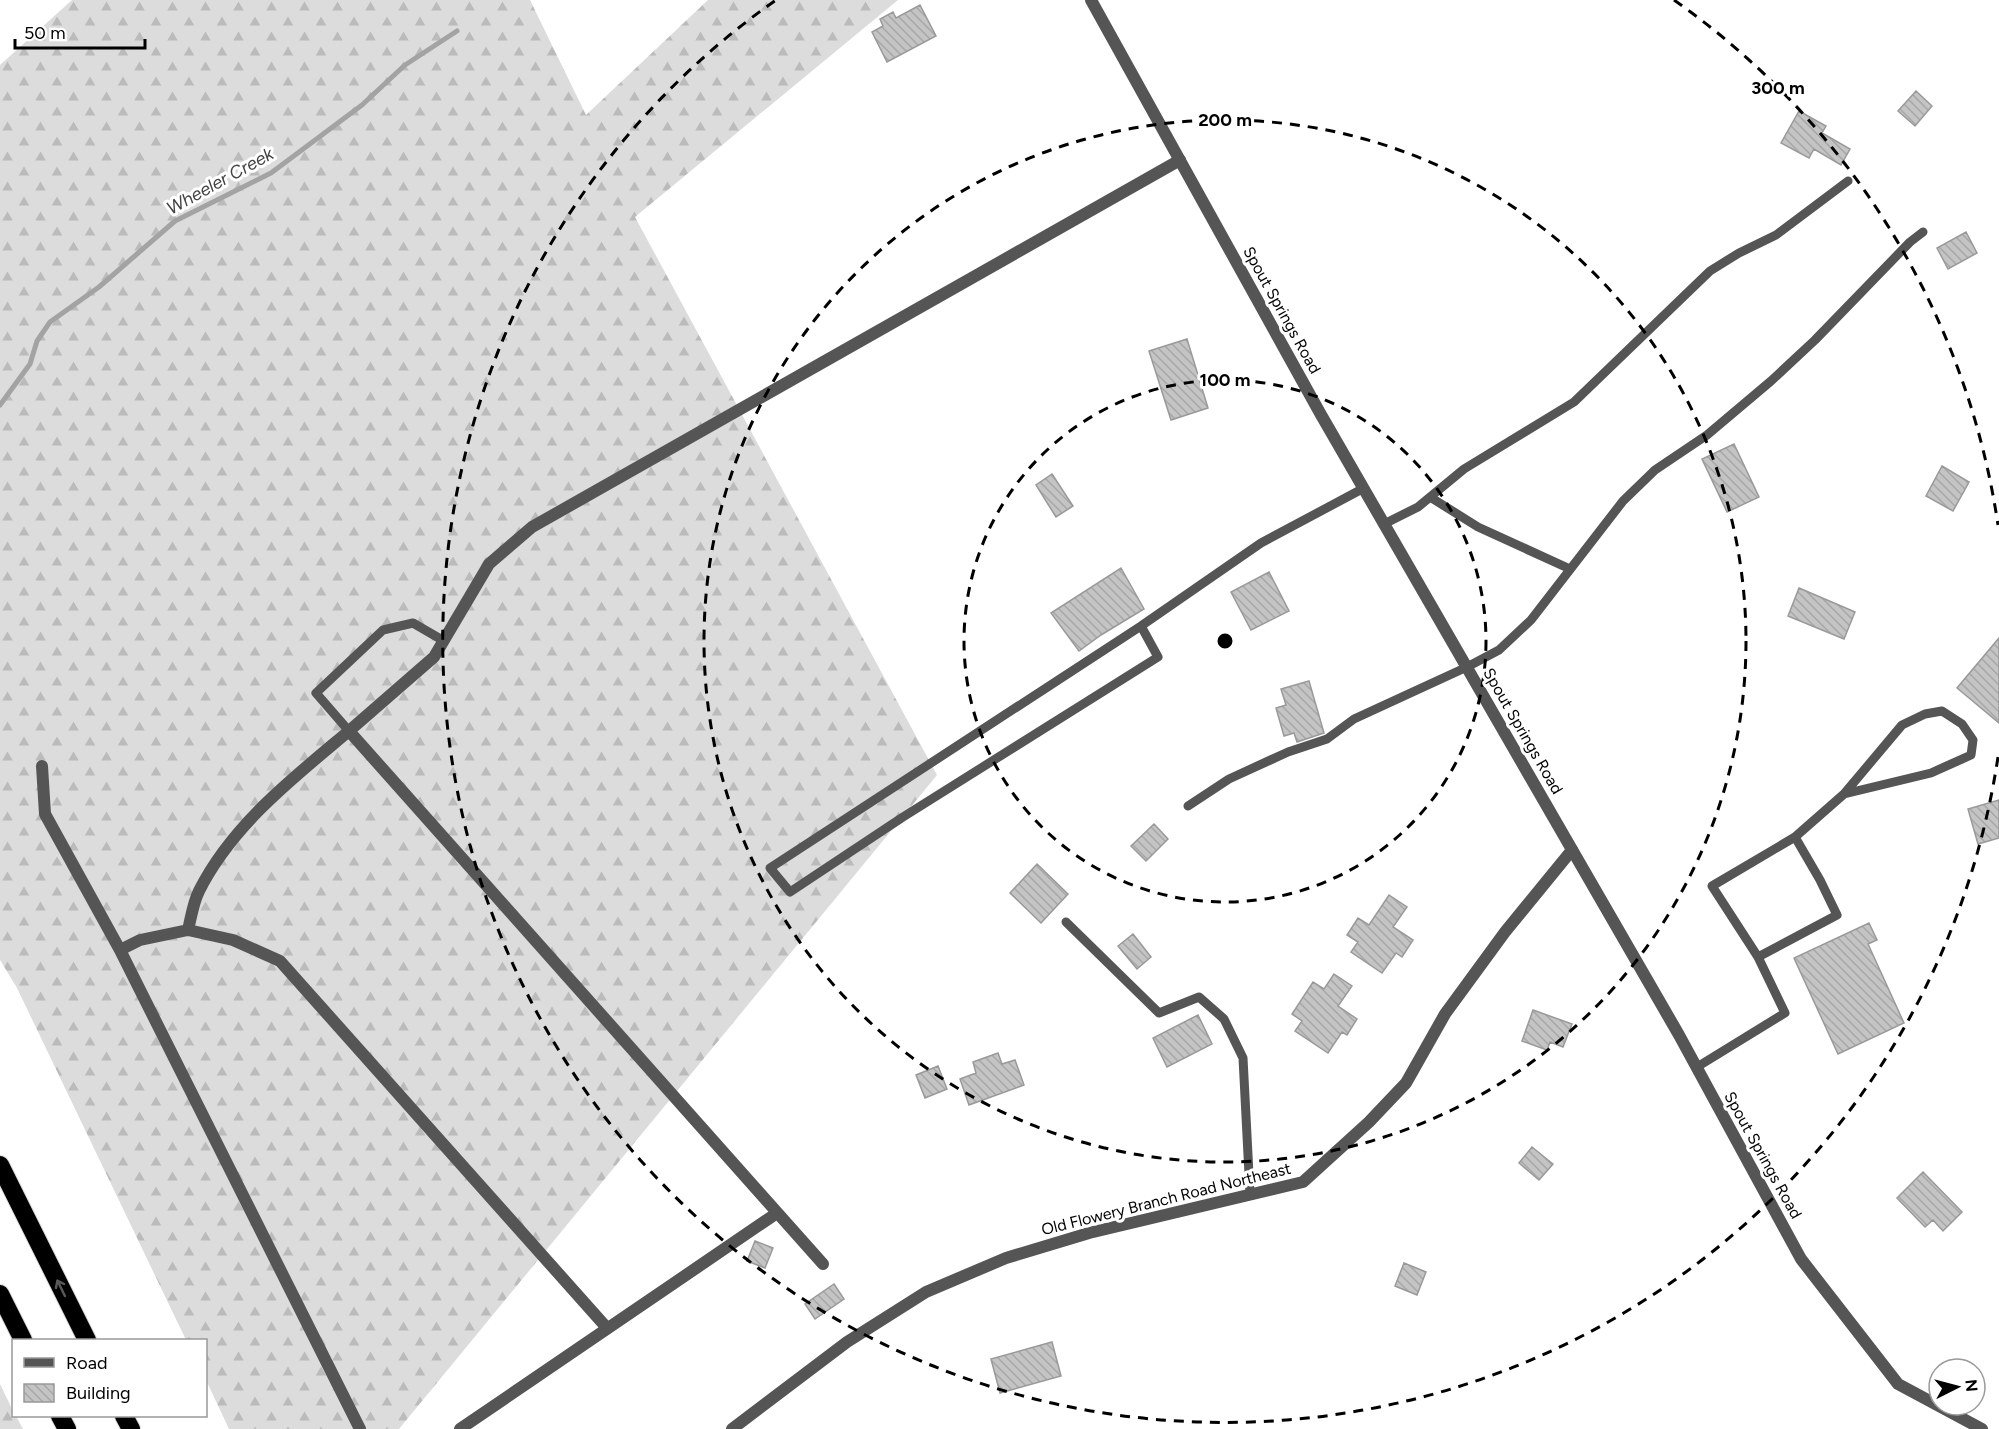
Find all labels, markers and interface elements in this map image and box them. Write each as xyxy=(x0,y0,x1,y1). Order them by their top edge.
scale bar xyxy=(15,12,146,50)
text: 50 m xyxy=(24,22,66,44)
text: 300 m xyxy=(1751,77,1805,99)
text: 200 m xyxy=(1198,109,1252,131)
water label: Wheeler Creek xyxy=(163,142,278,219)
street label: Spout Springs Road xyxy=(1239,243,1325,377)
text: 100 m xyxy=(1200,369,1250,391)
centre of rings xyxy=(1215,631,1235,651)
street label: Spout Springs Road xyxy=(1479,665,1567,797)
street label: Spout Springs Road xyxy=(1720,1088,1806,1222)
street label: Old Flowery Branch Road Northeast xyxy=(1039,1159,1293,1239)
one-way arrow xyxy=(55,1280,67,1297)
legend xyxy=(12,1339,207,1417)
text: Road xyxy=(66,1352,107,1374)
north arrow xyxy=(1927,1357,1987,1417)
text: N xyxy=(1961,1378,1982,1393)
text: Building xyxy=(66,1382,131,1404)

